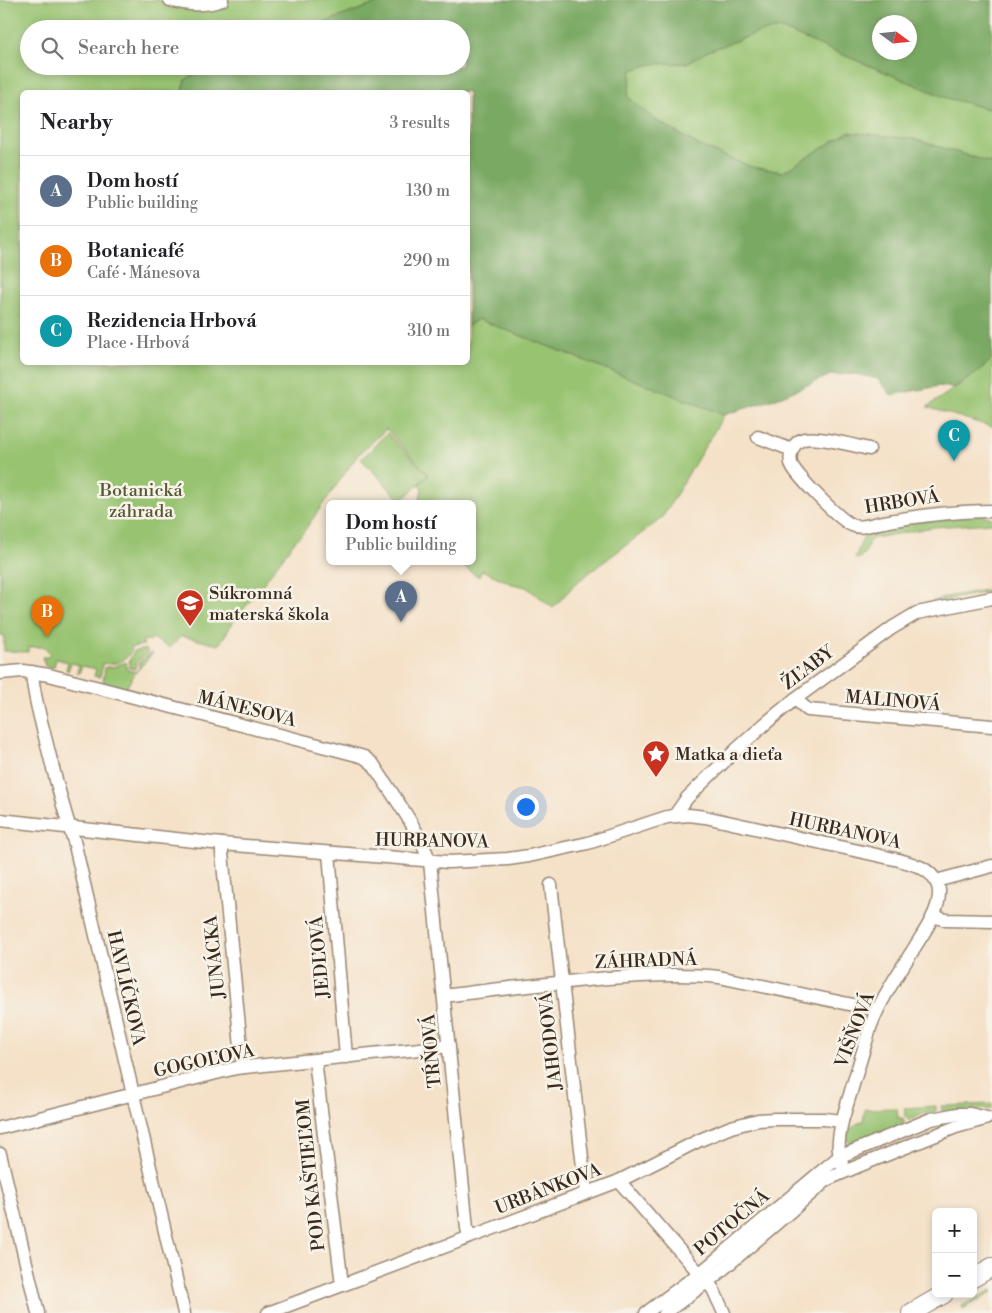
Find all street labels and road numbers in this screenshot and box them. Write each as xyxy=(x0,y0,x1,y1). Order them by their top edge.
street label: HRBOVÁ xyxy=(863,485,942,519)
street label: ŽĽABY xyxy=(777,640,840,695)
street label: MALINOVÁ xyxy=(844,685,943,717)
street label: MÁNESOVA xyxy=(195,686,299,732)
street label: HURBANOVA xyxy=(787,808,904,854)
street label: HURBANOVA xyxy=(375,829,490,854)
street label: JUNÁCKA xyxy=(199,914,231,1001)
street label: JEDĽOVÁ xyxy=(305,914,335,1000)
street label: HAVLÍČKOVA xyxy=(102,928,151,1048)
street label: ZÁHRADNÁ xyxy=(594,948,698,974)
street label: VIŠŇOVÁ xyxy=(830,988,880,1072)
street label: JAHODOVÁ xyxy=(534,990,568,1092)
street label: TŔŇOVÁ xyxy=(417,1012,447,1089)
street label: GOGOĽOVA xyxy=(151,1039,257,1083)
street label: POD KAŠTIEĽOM xyxy=(292,1098,330,1252)
street label: URBÁNKOVA xyxy=(492,1158,605,1220)
street label: POTOČNÁ xyxy=(690,1184,775,1261)

